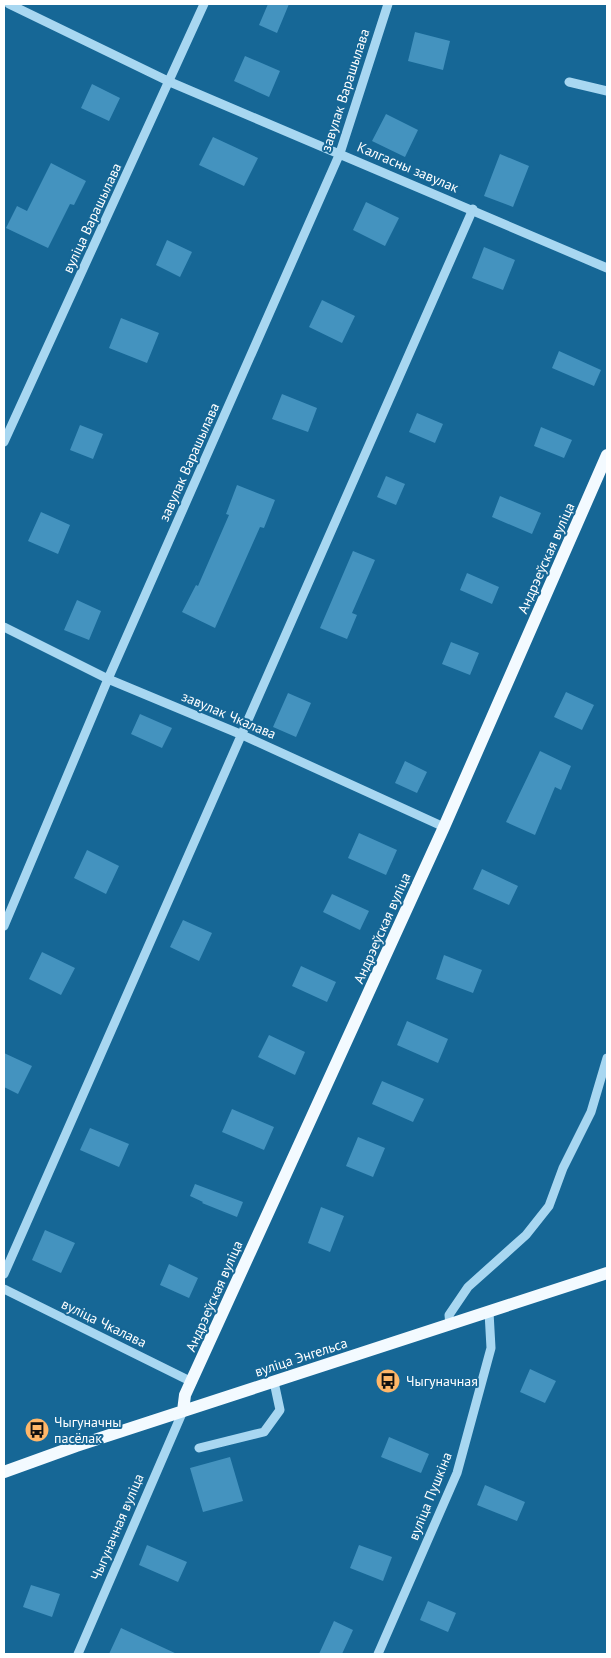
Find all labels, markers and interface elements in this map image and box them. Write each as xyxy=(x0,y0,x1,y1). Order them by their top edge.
street label: завулак Варашылава xyxy=(317,26,373,154)
street label: Калгасны завулак xyxy=(354,137,462,197)
street label: вуліца Варашылава xyxy=(59,160,125,276)
street label: завулак Варашылава xyxy=(155,400,223,524)
street label: Андрэеўская вуліца xyxy=(513,500,579,616)
street label: завулак Чкалава xyxy=(179,687,279,743)
street label: Андрэеўская вуліца xyxy=(349,870,415,986)
street label: Андрэеўская вуліца xyxy=(181,1238,247,1354)
street label: вуліца Чкалава xyxy=(58,1295,150,1351)
street label: вуліца Энгельса xyxy=(252,1334,350,1380)
bus stop icon: Чыгуначная xyxy=(375,1368,401,1394)
place label: Чыгуначная xyxy=(406,1372,478,1390)
place label: Чыгуначны пасёлак xyxy=(54,1413,122,1447)
bus stop icon: Чыгуначны пасёлак xyxy=(24,1417,50,1443)
street label: вуліца Пушкіна xyxy=(404,1449,456,1543)
street label: Чыгуначная вуліца xyxy=(86,1471,148,1583)

